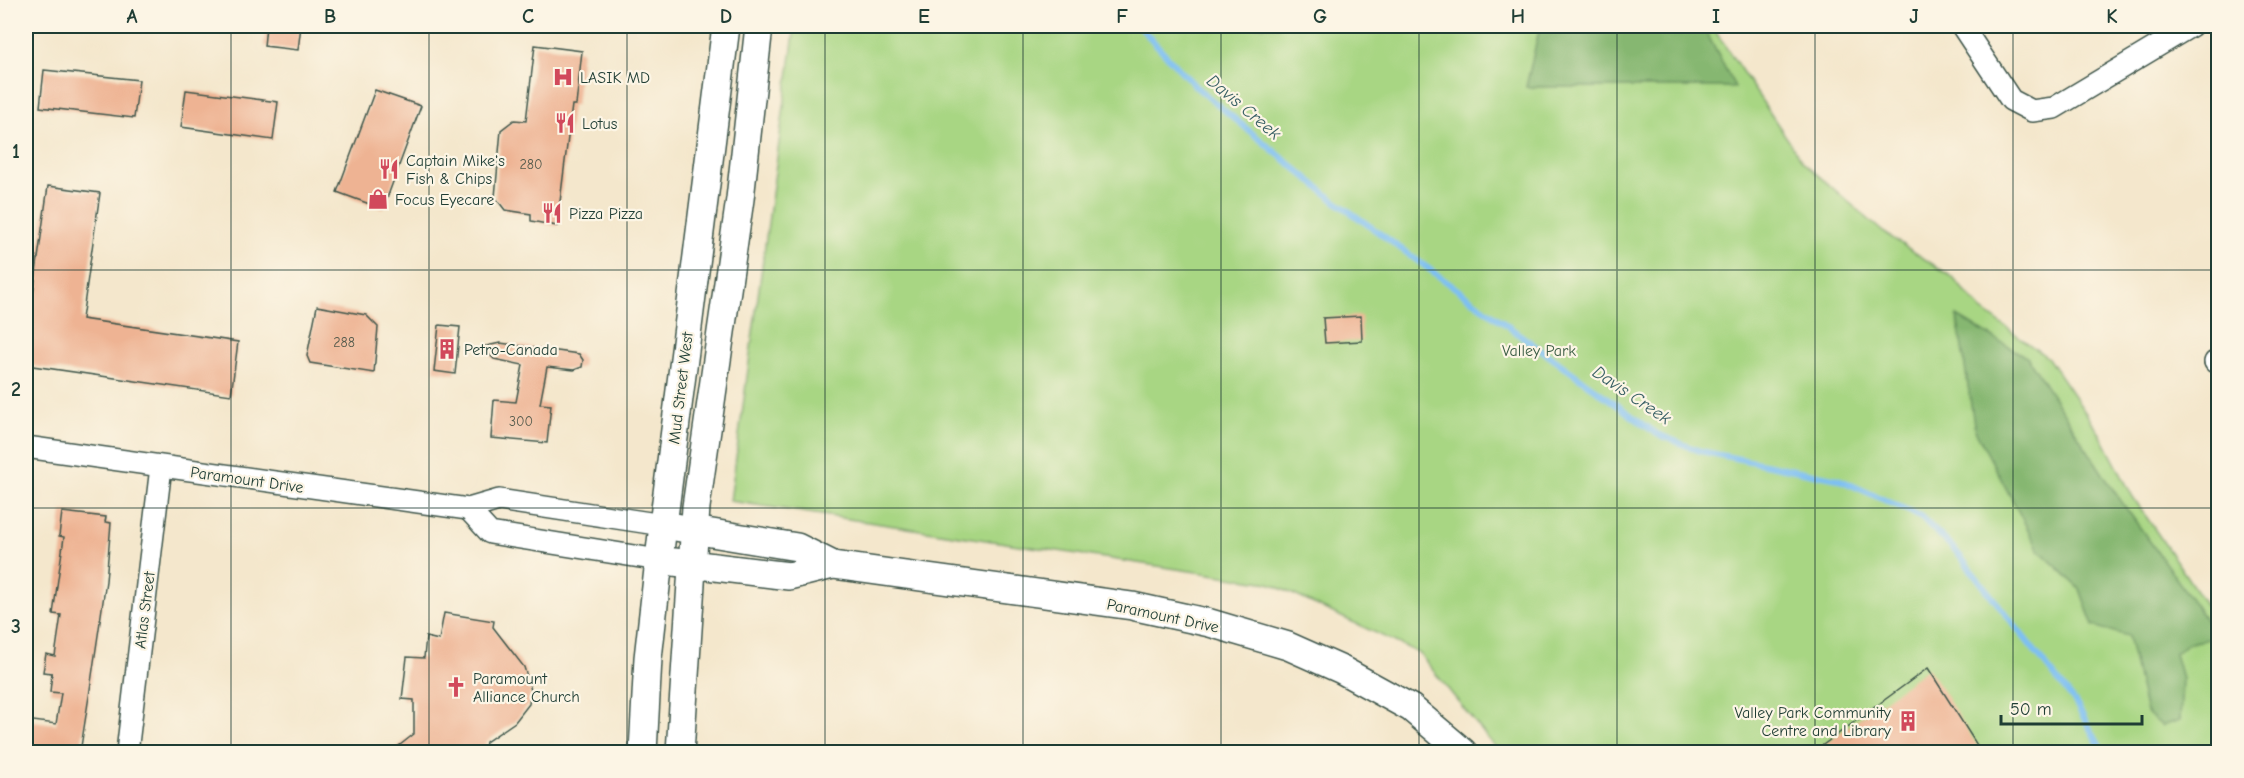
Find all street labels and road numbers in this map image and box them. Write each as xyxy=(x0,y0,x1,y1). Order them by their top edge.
street label: Mud Street West xyxy=(665,331,697,445)
street label: Paramount Drive xyxy=(189,463,305,497)
street label: Atlas Street xyxy=(131,570,159,650)
street label: Paramount Drive xyxy=(1105,595,1220,637)

